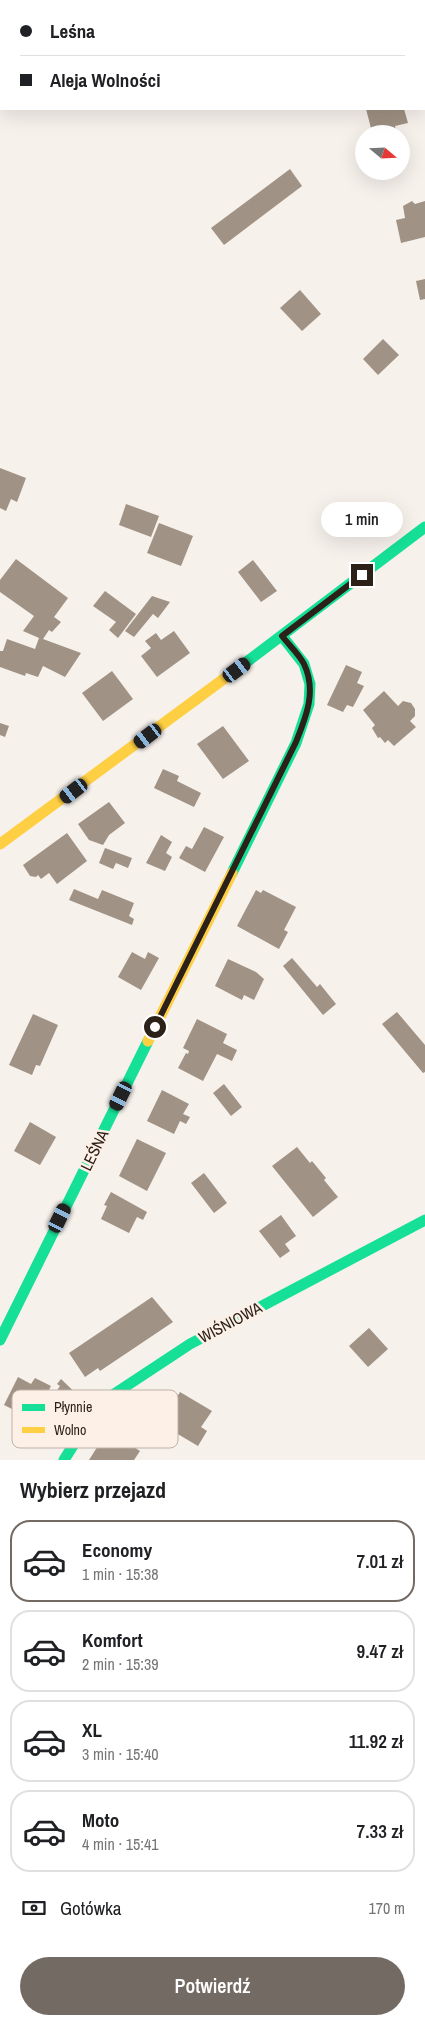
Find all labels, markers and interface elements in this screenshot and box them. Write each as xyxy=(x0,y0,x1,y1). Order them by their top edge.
text: Leśna xyxy=(50,18,95,44)
text: Aleja Wolności xyxy=(50,67,161,93)
north arrow xyxy=(355,125,410,180)
map controls xyxy=(355,125,410,180)
callout: 1 min xyxy=(321,502,403,538)
text: 1 min xyxy=(345,508,379,530)
route end xyxy=(351,564,373,586)
car xyxy=(220,655,253,685)
car xyxy=(131,721,164,751)
car xyxy=(57,776,90,806)
route start xyxy=(144,1016,166,1038)
car xyxy=(107,1079,134,1113)
street label: LEŚNA xyxy=(75,1126,113,1174)
car xyxy=(46,1201,73,1235)
street label: WIŚNIOWA xyxy=(194,1296,266,1348)
legend xyxy=(12,1390,178,1448)
text: Płynnie xyxy=(54,1398,92,1416)
text: Wolno xyxy=(54,1421,86,1439)
text: Wybierz przejazd xyxy=(20,1475,166,1505)
text: Economy xyxy=(82,1537,152,1563)
icon: car xyxy=(22,1539,67,1584)
text: 7.01 zł xyxy=(357,1548,403,1574)
text: 1 min · 15:38 xyxy=(82,1563,159,1585)
text: Komfort xyxy=(82,1627,143,1653)
icon: car xyxy=(22,1629,67,1674)
text: 9.47 zł xyxy=(357,1638,403,1664)
text: 2 min · 15:39 xyxy=(82,1653,159,1675)
text: XL xyxy=(82,1717,102,1743)
icon: car xyxy=(22,1719,67,1764)
text: 11.92 zł xyxy=(349,1728,403,1754)
text: 3 min · 15:40 xyxy=(82,1743,159,1765)
text: Moto xyxy=(82,1807,119,1833)
icon: car xyxy=(22,1809,67,1854)
text: 7.33 zł xyxy=(357,1818,403,1844)
text: 4 min · 15:41 xyxy=(82,1833,159,1855)
icon: cash xyxy=(20,1894,48,1922)
text: Gotówka xyxy=(60,1895,121,1921)
text: 170 m xyxy=(369,1897,405,1919)
button: Potwierdź xyxy=(20,1957,405,2015)

